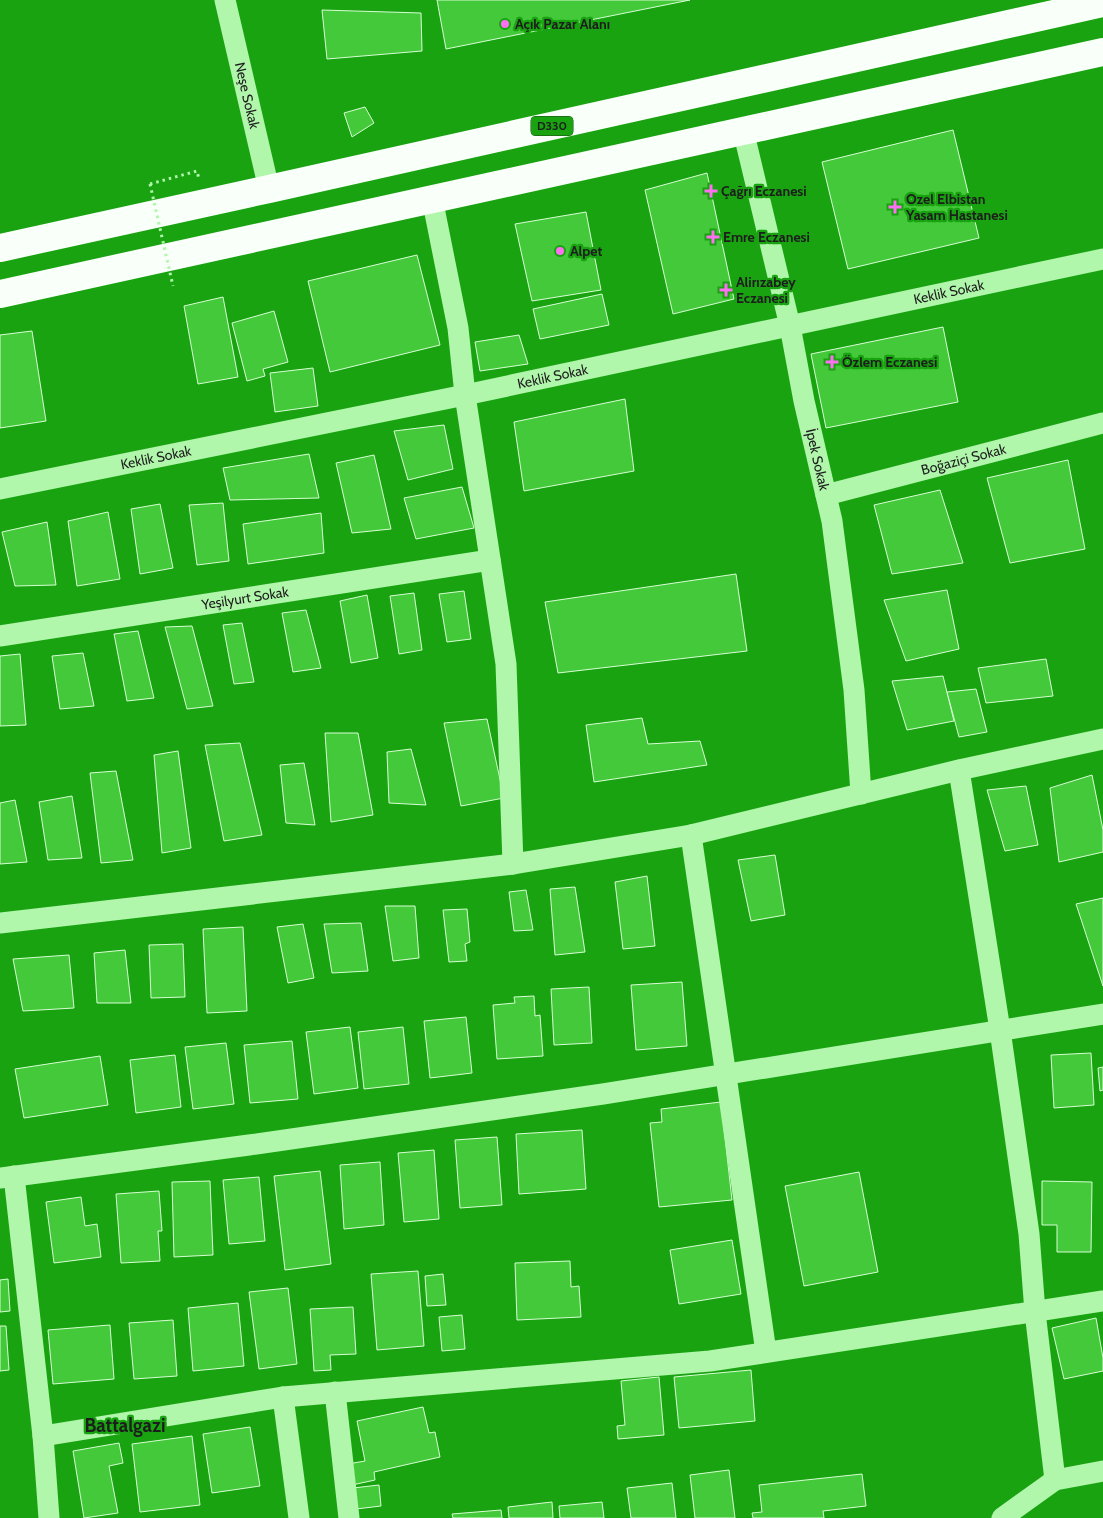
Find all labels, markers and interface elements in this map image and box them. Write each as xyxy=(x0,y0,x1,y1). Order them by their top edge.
place label: Açık Pazar Alanı xyxy=(515,15,610,33)
marker: Açık Pazar Alanı xyxy=(499,18,511,30)
street label: Neşe Sokak xyxy=(231,60,264,131)
road number: D330 xyxy=(531,116,573,136)
place label: Çağrı Eczanesi xyxy=(721,182,807,200)
marker: Çağrı Eczanesi xyxy=(705,185,717,197)
place label: Ozel Elbistan Yasam Hastanesi xyxy=(905,190,1008,224)
marker: Ozel Elbistan Yasam Hastanesi xyxy=(888,200,902,214)
place label: Emre Eczanesi xyxy=(723,228,810,246)
marker: Emre Eczanesi xyxy=(707,231,719,243)
place label: Alpet xyxy=(570,242,603,260)
marker: Alpet xyxy=(554,245,566,257)
place label: Alirızabey Eczanesi xyxy=(736,273,796,307)
street label: Keklik Sokak xyxy=(912,275,986,308)
marker: Alirızabey Eczanesi xyxy=(720,284,732,296)
place label: Özlem Eczanesi xyxy=(842,353,937,371)
marker: Özlem Eczanesi xyxy=(826,356,838,368)
street label: Keklik Sokak xyxy=(516,360,590,393)
street label: İpek Sokak xyxy=(802,427,834,493)
street label: Boğaziçi Sokak xyxy=(919,439,1008,479)
street label: Keklik Sokak xyxy=(119,441,193,473)
street label: Yeşilyurt Sokak xyxy=(199,582,291,614)
district label: Battalgazi xyxy=(84,1414,166,1437)

